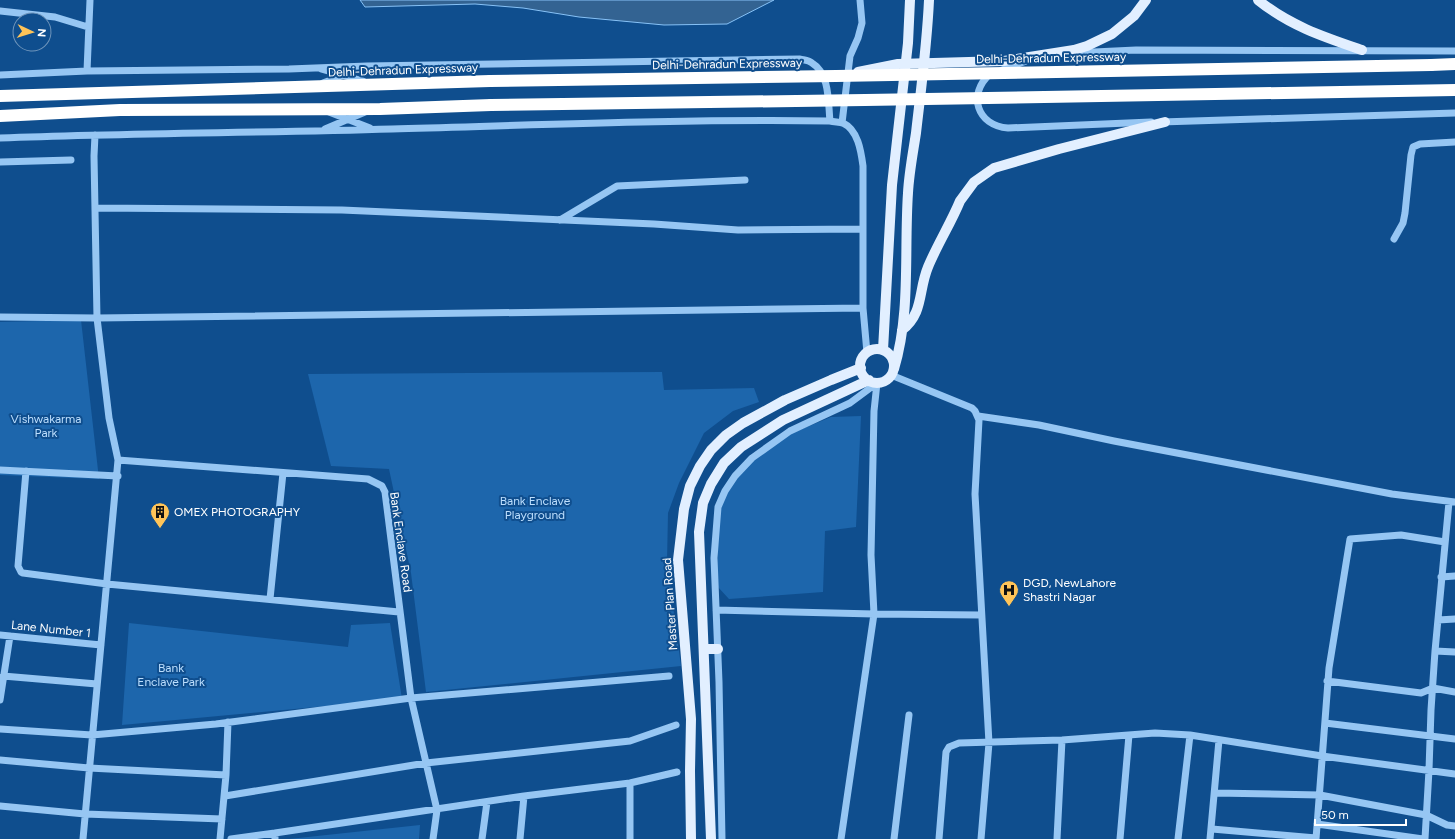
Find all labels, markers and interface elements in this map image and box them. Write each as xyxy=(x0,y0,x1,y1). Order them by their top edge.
north arrow xyxy=(12,12,52,52)
text: N xyxy=(35,28,48,37)
street label: Delhi-Dehradun Expressway xyxy=(976,50,1127,66)
street label: Delhi-Dehradun Expressway xyxy=(652,56,803,72)
street label: Delhi-Dehradun Expressway xyxy=(328,60,479,80)
park label: Vishwakarma Park xyxy=(11,412,81,440)
street label: Bank Enclave Road xyxy=(387,491,415,593)
park label: Bank Enclave Playground xyxy=(500,494,571,522)
building icon: OMEX PHOTOGRAPHY xyxy=(149,501,171,529)
place label: OMEX PHOTOGRAPHY xyxy=(174,505,301,519)
street label: Master Plan Road xyxy=(660,557,680,651)
place label: DGD, NewLahore Shastri Nagar xyxy=(1023,576,1116,604)
hospital icon: DGD, NewLahore Shastri Nagar xyxy=(998,579,1020,607)
street label: Lane Number 1 xyxy=(10,618,92,640)
park label: Bank Enclave Park xyxy=(137,661,205,689)
scale bar xyxy=(1315,801,1406,827)
text: 50 m xyxy=(1321,808,1349,822)

